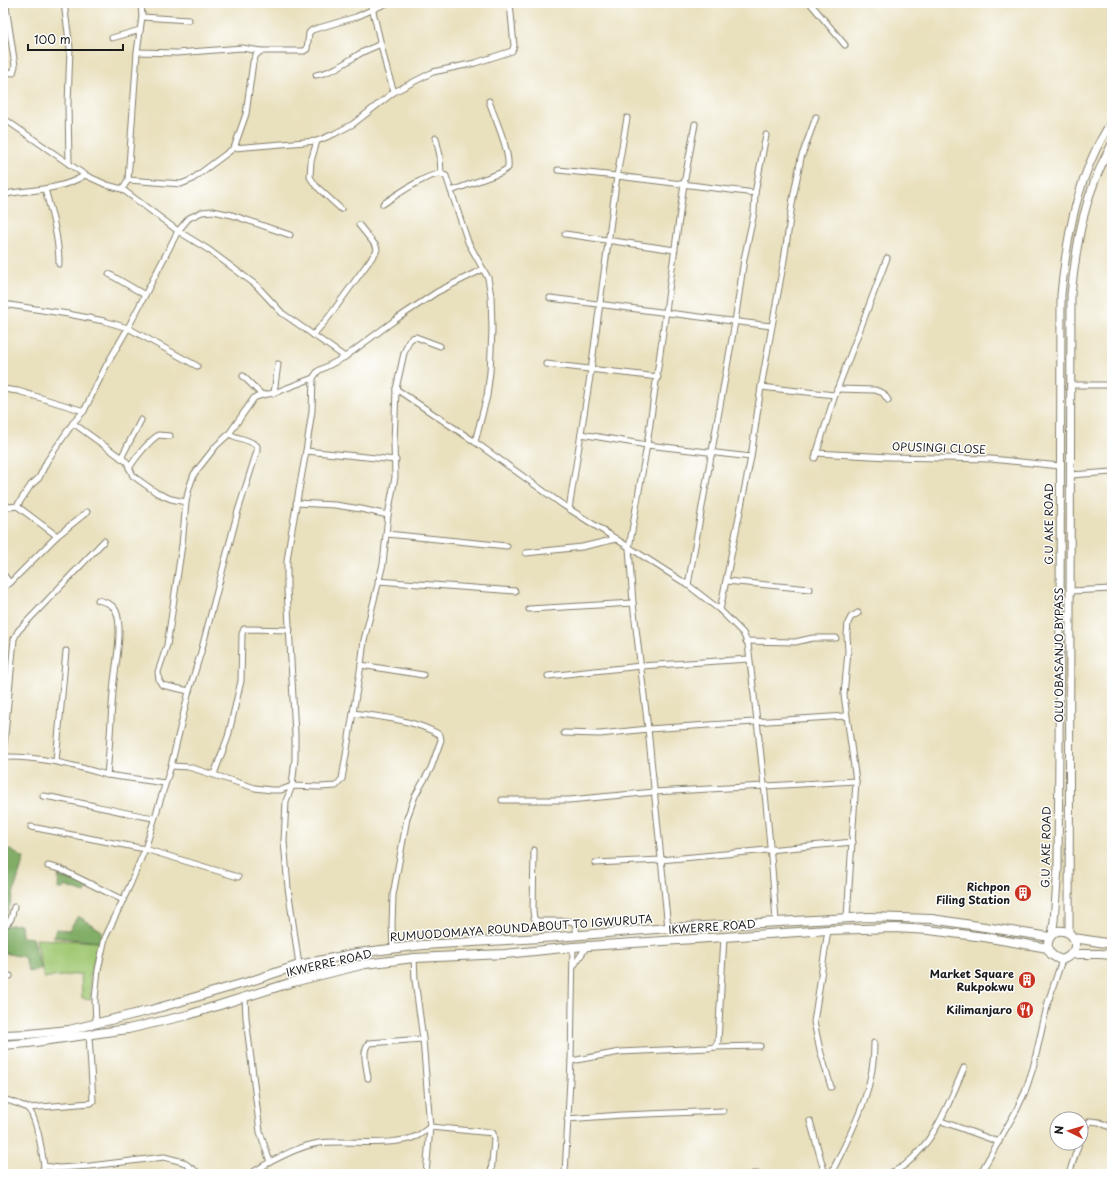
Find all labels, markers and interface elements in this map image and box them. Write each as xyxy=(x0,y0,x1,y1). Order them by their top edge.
scale bar xyxy=(28,26,123,52)
text: 100 m xyxy=(34,30,71,48)
street label: OPUSINGI CLOSE xyxy=(892,437,987,458)
street label: G.U AKE ROAD xyxy=(1040,483,1057,565)
street label: OLU OBASANJO BYPASS xyxy=(1050,587,1067,723)
street label: G.U AKE ROAD xyxy=(1036,806,1055,888)
place label: Richpon Filing Station xyxy=(936,878,1010,908)
building icon: Richpon Filing Station xyxy=(1013,883,1033,903)
street label: RUMUODOMAYA ROUNDABOUT TO IGWURUTA xyxy=(389,910,653,945)
street label: IKWERRE ROAD xyxy=(668,915,756,938)
street label: IKWERRE ROAD xyxy=(284,944,373,981)
place label: Market Square Rukpokwu xyxy=(930,965,1014,995)
building icon: Market Square Rukpokwu xyxy=(1017,970,1037,990)
restaurant icon: Kilimanjaro xyxy=(1015,1000,1035,1020)
place label: Kilimanjaro xyxy=(946,1001,1013,1018)
north arrow xyxy=(1049,1111,1089,1151)
text: N xyxy=(1050,1125,1067,1135)

